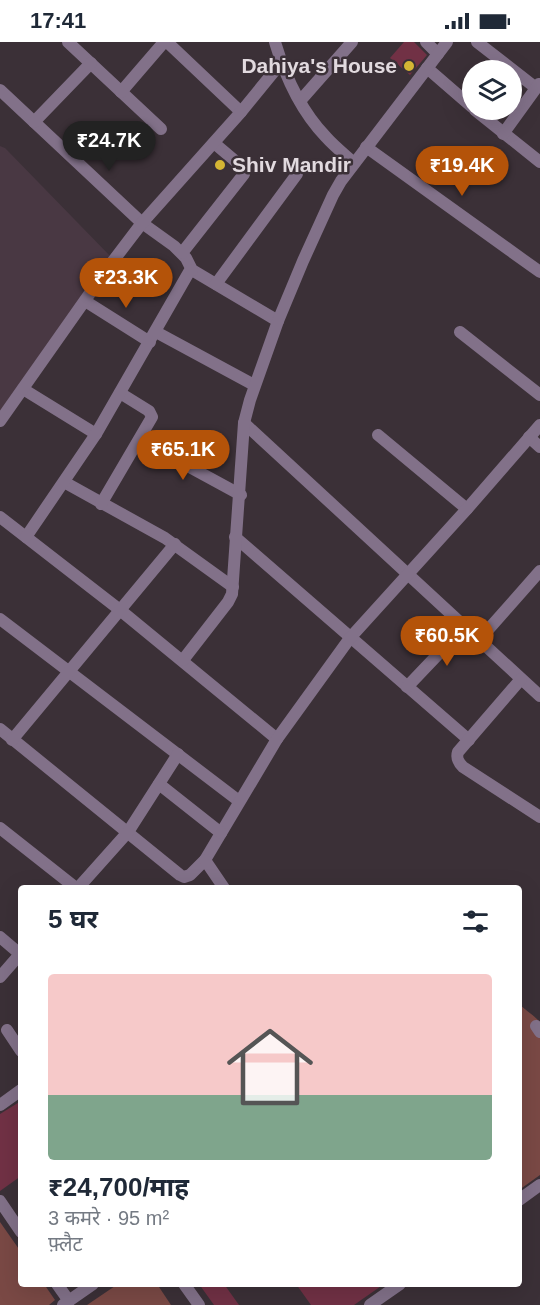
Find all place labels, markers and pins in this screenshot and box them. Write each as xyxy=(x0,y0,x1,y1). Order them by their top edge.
place label: Dahiya's House xyxy=(241,54,397,77)
marker: Dahiya's House xyxy=(402,59,416,73)
pin: ₹24.7K xyxy=(60,121,158,172)
pin: ₹19.4K xyxy=(413,146,511,197)
place label: Shiv Mandir xyxy=(232,153,351,176)
marker: Shiv Mandir xyxy=(213,158,227,172)
pin: ₹23.3K xyxy=(77,258,175,309)
pin: ₹65.1K xyxy=(134,430,232,481)
pin: ₹60.5K xyxy=(398,616,496,667)

